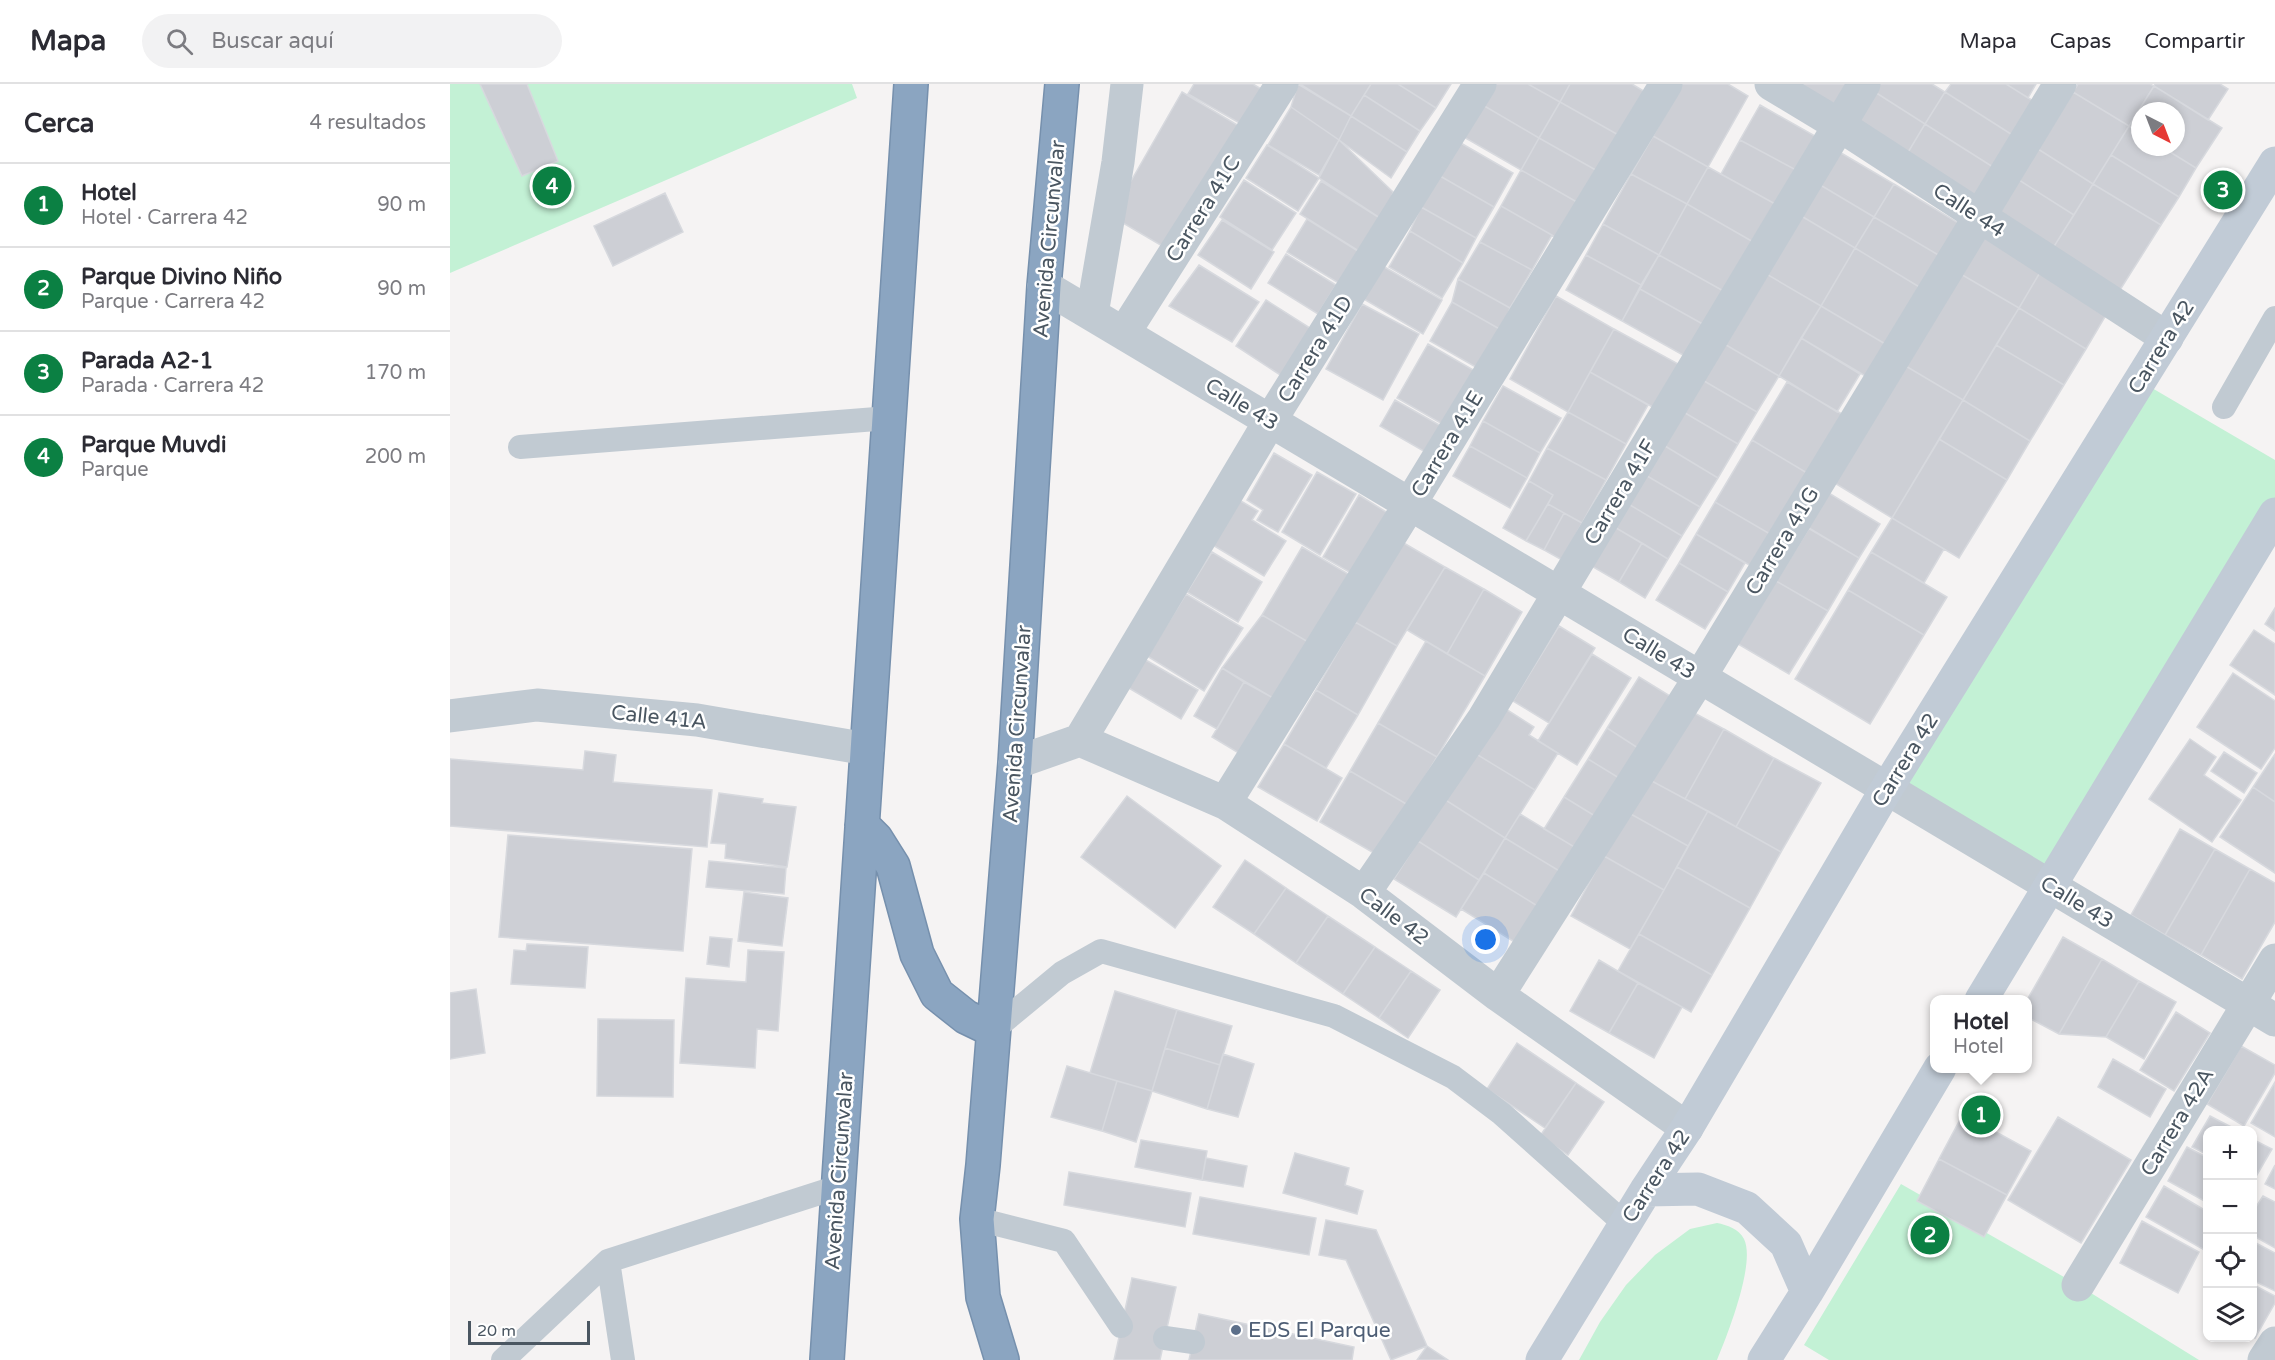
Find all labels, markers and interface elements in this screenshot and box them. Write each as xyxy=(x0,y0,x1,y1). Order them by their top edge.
search box xyxy=(142,14,562,68)
text: Mapa xyxy=(30,24,106,58)
icon: search xyxy=(163,25,196,58)
text: Buscar aquí xyxy=(211,28,334,54)
text: Mapa xyxy=(1960,29,2017,54)
text: Capas xyxy=(2050,29,2111,54)
text: Compartir xyxy=(2144,29,2245,54)
north arrow xyxy=(2131,102,2185,156)
text: Cerca xyxy=(24,108,94,139)
text: 4 resultados xyxy=(310,111,426,135)
street label: Avenida Circunvalar xyxy=(1028,139,1071,339)
street label: Carrera 41C xyxy=(1161,152,1246,267)
pin: 4 xyxy=(532,164,572,208)
pin: 3 xyxy=(2204,168,2242,212)
street label: Calle 44 xyxy=(1928,178,2009,243)
text: Hotel xyxy=(81,180,137,206)
text: 1 xyxy=(37,193,50,217)
text: 90 m xyxy=(377,193,426,217)
text: Hotel · Carrera 42 xyxy=(81,206,248,230)
text: Parque Divino Niño xyxy=(81,264,282,290)
text: 2 xyxy=(37,277,50,301)
text: 90 m xyxy=(377,277,426,301)
text: Parque · Carrera 42 xyxy=(81,290,265,314)
street label: Carrera 41D xyxy=(1273,291,1358,407)
street label: Carrera 42 xyxy=(2123,296,2200,399)
text: Parada A2-1 xyxy=(81,348,213,374)
text: 3 xyxy=(37,361,50,385)
text: 170 m xyxy=(365,361,426,385)
street label: Calle 43 xyxy=(1201,373,1283,436)
text: Parada · Carrera 42 xyxy=(81,374,264,398)
street label: Carrera 41E xyxy=(1406,387,1489,502)
text: Parque Muvdi xyxy=(81,432,226,458)
street label: Carrera 41F xyxy=(1579,435,1662,549)
text: 4 xyxy=(37,445,50,469)
text: 200 m xyxy=(365,445,426,469)
text: Parque xyxy=(81,458,149,482)
street label: Carrera 41G xyxy=(1740,483,1824,600)
street label: Calle 43 xyxy=(1618,622,1700,685)
street label: Avenida Circunvalar xyxy=(998,624,1037,824)
street label: Calle 41A xyxy=(610,700,708,735)
street label: Carrera 42 xyxy=(1867,709,1944,812)
street label: Calle 43 xyxy=(2036,871,2118,934)
street label: Calle 42 xyxy=(1354,882,1433,951)
your location xyxy=(1471,925,1500,954)
popup xyxy=(1930,995,2032,1073)
text: Hotel xyxy=(1953,1009,2009,1035)
text: Hotel xyxy=(1953,1035,2004,1059)
street label: Carrera 42A xyxy=(2135,1064,2219,1181)
street label: Avenida Circunvalar xyxy=(820,1071,859,1271)
pin: 1 xyxy=(1962,1092,2000,1138)
street label: Carrera 42 xyxy=(1617,1125,1696,1227)
map controls xyxy=(2203,1126,2257,1342)
button: + xyxy=(2203,1126,2257,1180)
button: − xyxy=(2203,1180,2257,1234)
pin: 2 xyxy=(1910,1212,1950,1258)
button: locate xyxy=(2203,1234,2257,1288)
button: layers xyxy=(2203,1288,2257,1342)
scale bar xyxy=(468,1318,590,1346)
place label: EDS El Parque xyxy=(1248,1318,1391,1343)
text: 20 m xyxy=(477,1321,516,1341)
marker: EDS El Parque xyxy=(1229,1323,1243,1337)

